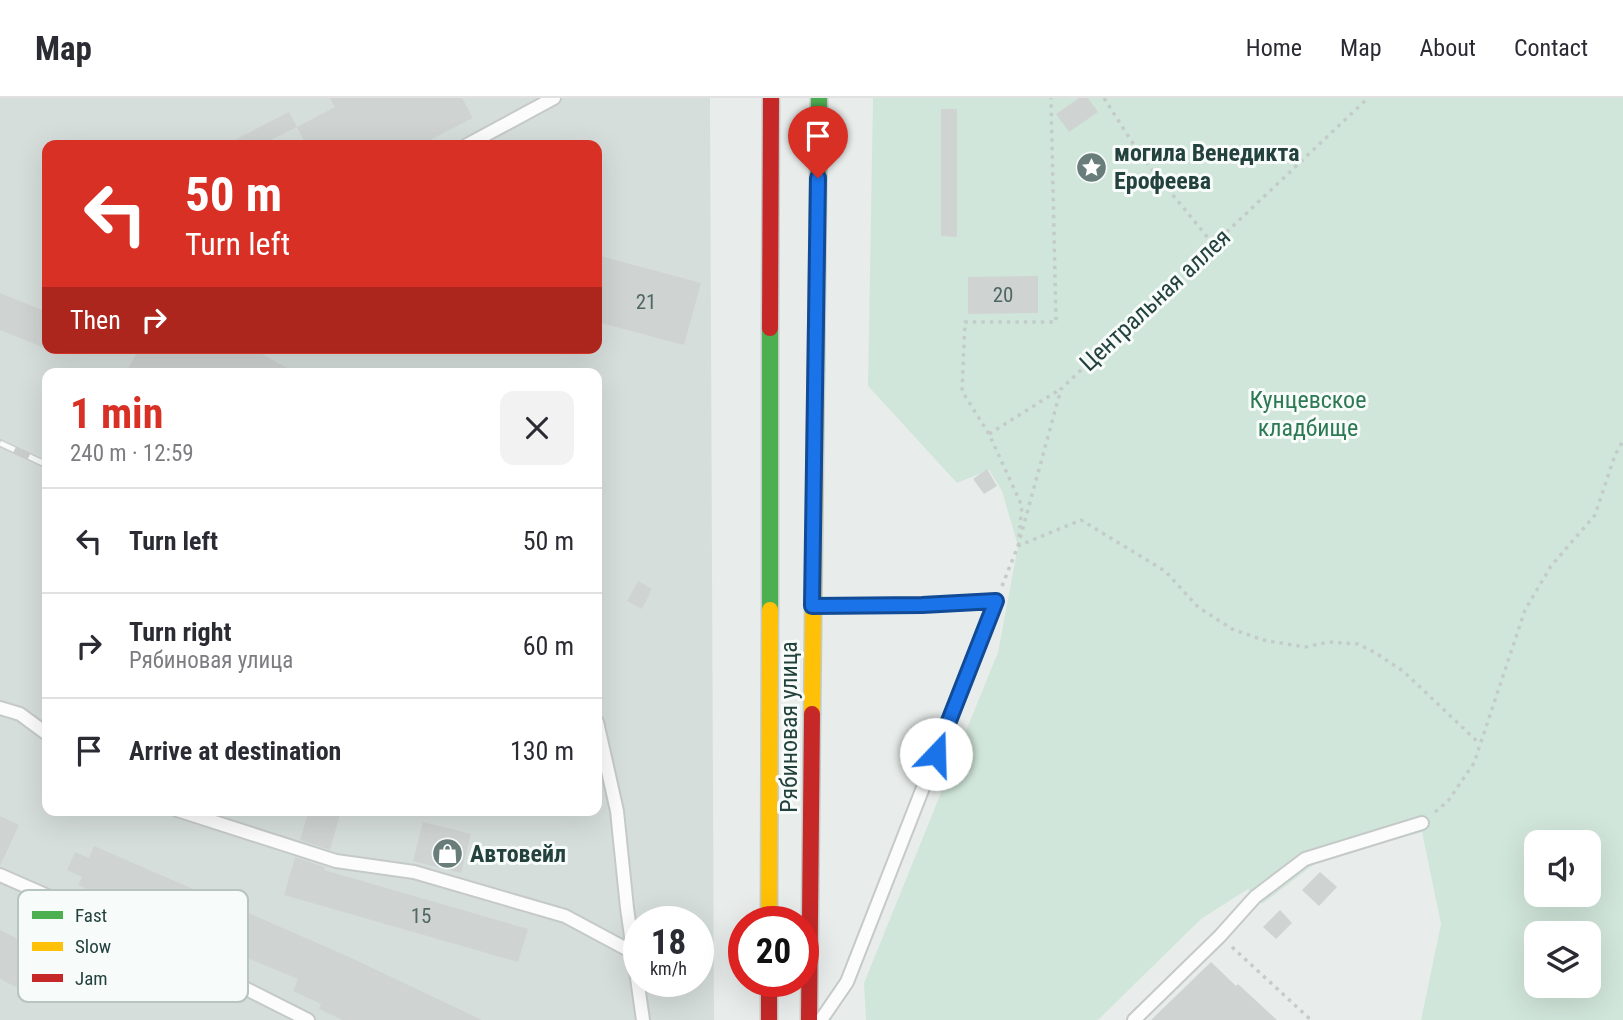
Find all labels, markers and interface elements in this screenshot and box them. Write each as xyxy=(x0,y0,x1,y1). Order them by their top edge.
text: Map xyxy=(35,29,92,68)
text: Home xyxy=(1246,34,1302,62)
text: Map xyxy=(1340,34,1382,62)
text: About xyxy=(1420,34,1476,62)
text: Contact xyxy=(1514,34,1588,62)
pin xyxy=(788,106,848,178)
icon: arrive xyxy=(799,117,837,155)
place label: могила Венедикта Ерофеева xyxy=(1114,139,1299,195)
place icon: могила Венедикта Ерофеева xyxy=(1074,150,1108,184)
text: 50 m xyxy=(185,166,282,223)
icon: left xyxy=(70,168,161,259)
street label: Центральная аллея xyxy=(1074,223,1236,377)
text: Turn left xyxy=(185,225,290,263)
house number: 20 xyxy=(993,283,1013,307)
house number: 21 xyxy=(636,290,656,314)
icon: right xyxy=(135,301,173,339)
text: Then xyxy=(70,305,121,335)
park label: Кунцевское кладбище xyxy=(1250,386,1366,442)
text: 1 min xyxy=(70,389,163,438)
button: close xyxy=(500,391,574,465)
text: 240 m · 12:59 xyxy=(70,440,194,467)
icon: left xyxy=(70,522,108,560)
text: Turn left xyxy=(129,526,218,556)
text: 50 m xyxy=(523,526,574,556)
text: Turn right xyxy=(129,617,231,647)
icon: right xyxy=(70,627,108,665)
text: 60 m xyxy=(523,631,574,661)
street label: Рябиновая улица xyxy=(775,641,803,813)
text: Рябиновая улица xyxy=(129,647,293,674)
position arrow xyxy=(899,717,973,791)
icon: arrive xyxy=(70,732,108,770)
text: Arrive at destination xyxy=(129,736,341,766)
text: 130 m xyxy=(510,736,574,766)
map controls xyxy=(1524,830,1601,998)
button: sound xyxy=(1524,830,1601,907)
shop icon: Автовейл xyxy=(430,837,464,871)
place label: Автовейл xyxy=(470,840,566,868)
legend xyxy=(18,890,248,1002)
text: Fast xyxy=(75,904,107,927)
house number: 15 xyxy=(411,904,431,928)
speed limit sign: 20 xyxy=(728,906,819,997)
button: layers xyxy=(1524,921,1601,998)
text: 18 xyxy=(651,922,686,963)
text: Slow xyxy=(75,935,111,958)
text: km/h xyxy=(650,958,687,979)
text: Jam xyxy=(75,967,108,990)

